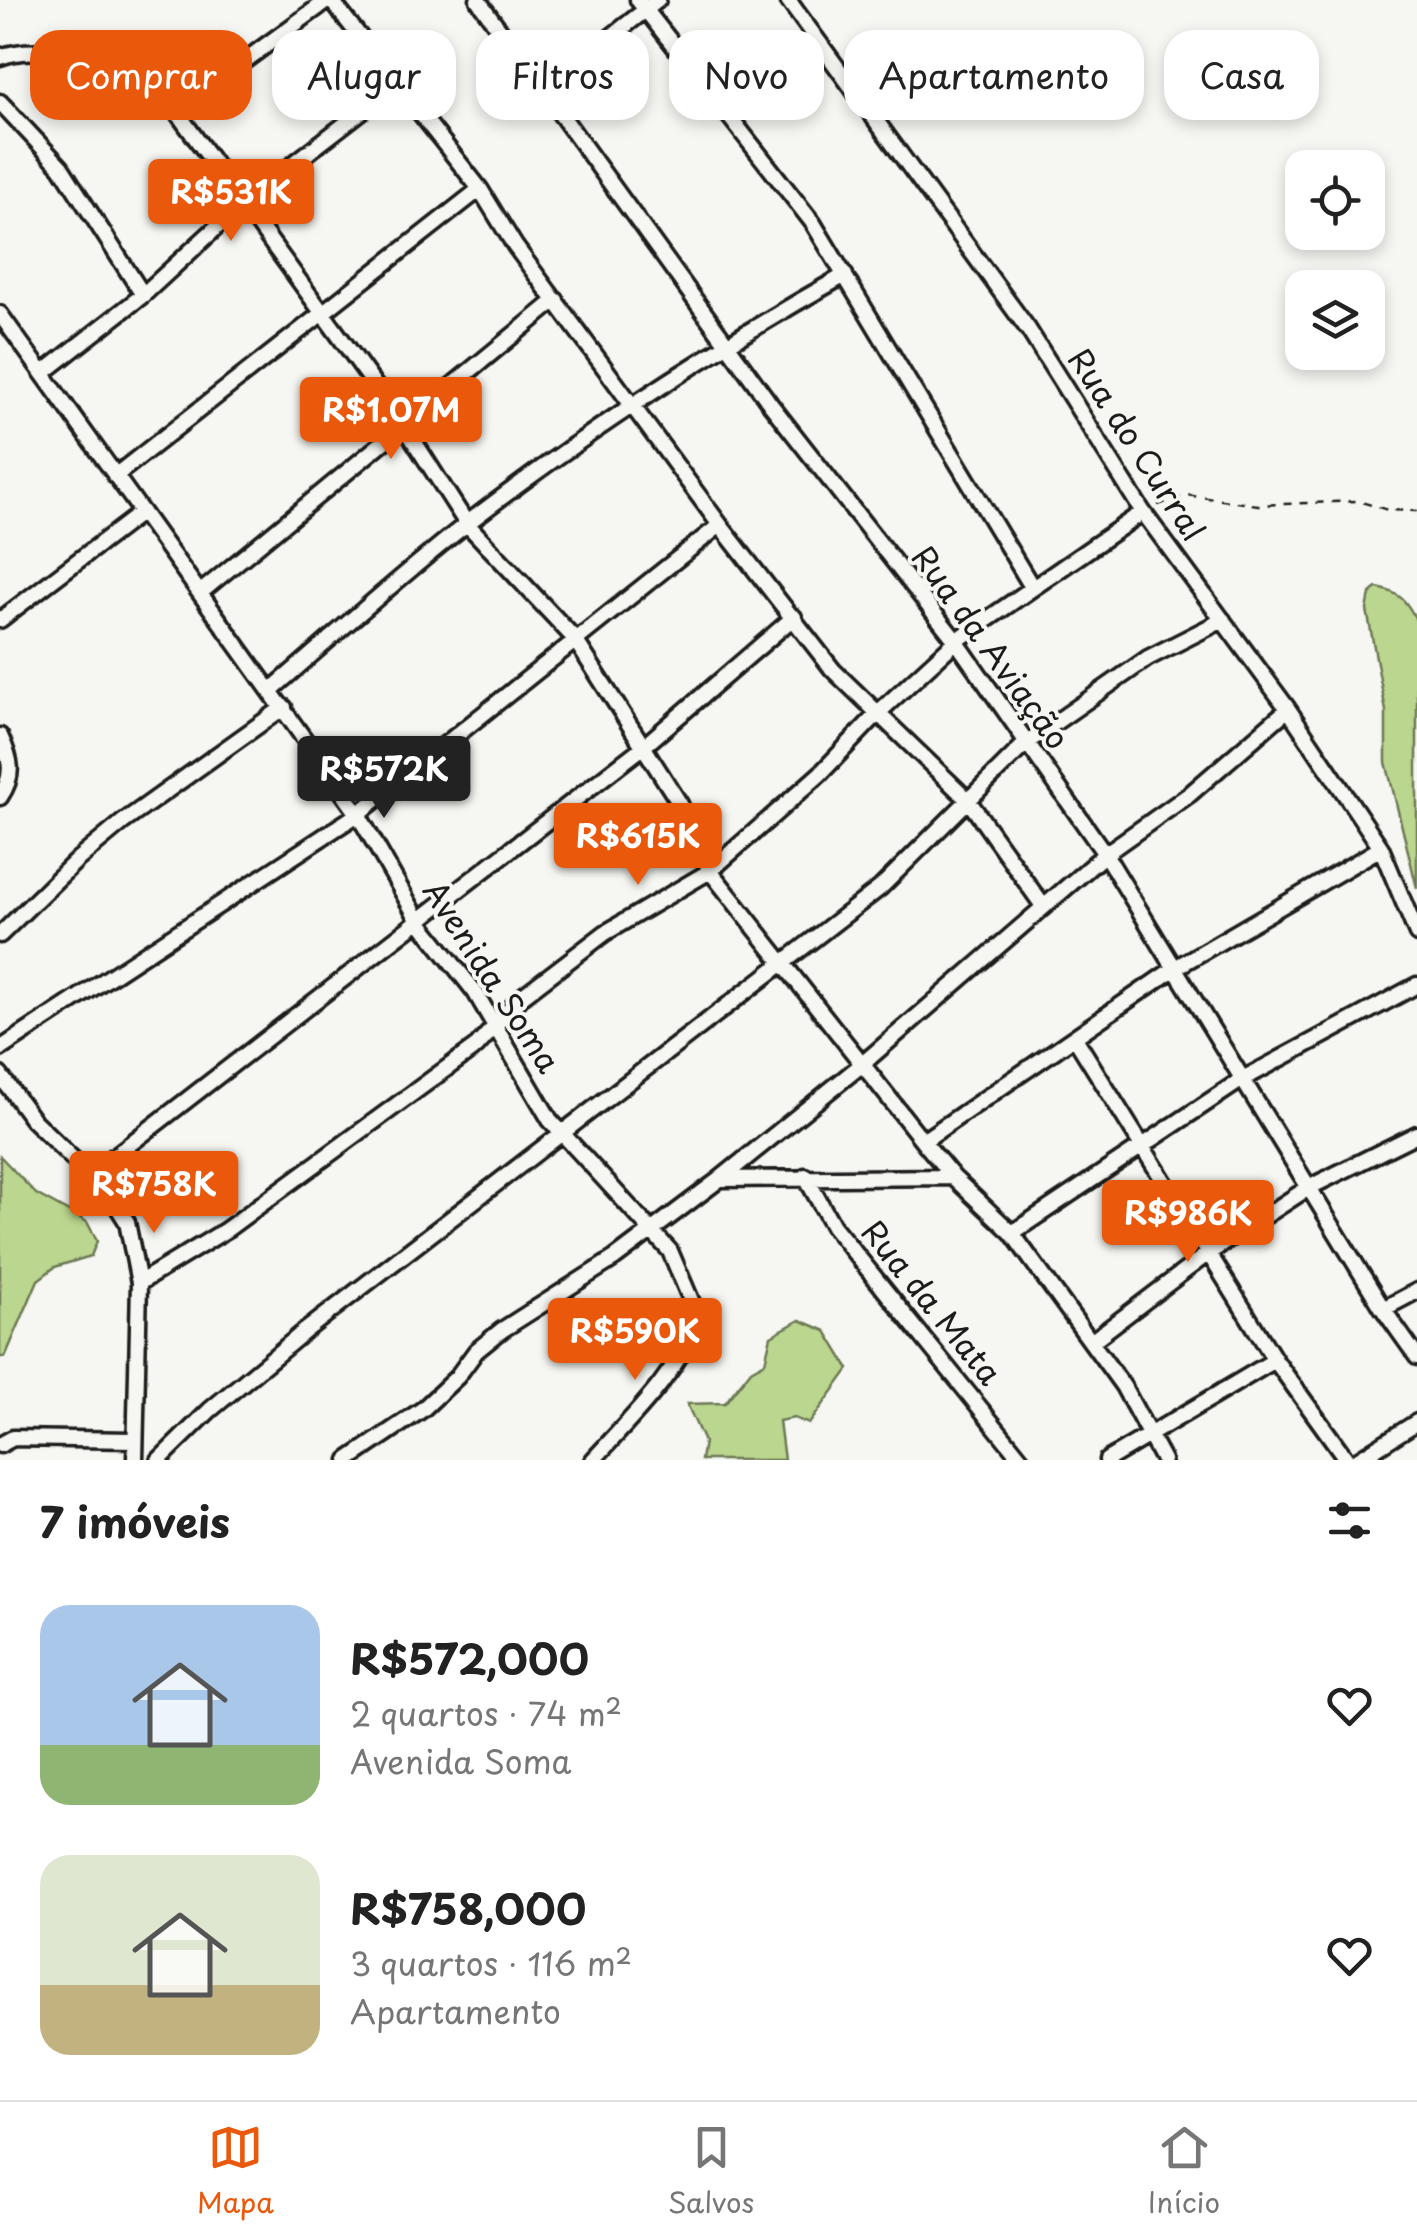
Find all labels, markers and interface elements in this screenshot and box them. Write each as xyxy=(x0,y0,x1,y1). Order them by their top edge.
chip: Comprar xyxy=(30,30,252,120)
chip: Alugar xyxy=(272,30,456,120)
chip: Filtros xyxy=(476,30,649,120)
chip: Novo xyxy=(669,30,824,120)
chip: Apartamento xyxy=(844,30,1144,120)
chip: Casa xyxy=(1164,30,1319,120)
map controls xyxy=(1285,150,1385,370)
button: locate xyxy=(1285,150,1385,250)
pin: R$531K xyxy=(150,159,312,244)
text: R$531K xyxy=(170,167,292,215)
button: layers xyxy=(1285,270,1385,370)
street label: Rua do Curral xyxy=(1057,338,1218,550)
pin: R$1.07M xyxy=(299,377,483,462)
text: R$1.07M xyxy=(322,385,460,433)
street label: Rua da Aviação xyxy=(901,535,1082,759)
pin: R$572K xyxy=(303,736,465,821)
text: R$572K xyxy=(319,744,449,792)
pin: R$615K xyxy=(557,803,719,888)
text: R$615K xyxy=(576,811,700,859)
street label: Avenida Soma xyxy=(412,870,573,1082)
pin: R$758K xyxy=(73,1151,235,1236)
text: R$758K xyxy=(91,1159,217,1207)
pin: R$986K xyxy=(1107,1180,1269,1265)
text: R$986K xyxy=(1124,1188,1252,1236)
street label: Rua da Mata xyxy=(851,1209,1014,1394)
pin: R$590K xyxy=(554,1298,716,1383)
text: R$590K xyxy=(570,1306,700,1354)
text: 7 imóveis xyxy=(40,1489,230,1552)
icon: filters xyxy=(1322,1493,1377,1548)
text: R$572,000 xyxy=(350,1626,589,1689)
icon: home xyxy=(120,1645,240,1765)
icon: heart xyxy=(1322,1678,1377,1733)
text: 2 quartos · 74 m² xyxy=(350,1689,622,1737)
text: Avenida Soma xyxy=(350,1737,571,1785)
text: R$758,000 xyxy=(350,1876,586,1939)
icon: home xyxy=(120,1895,240,2015)
icon: heart xyxy=(1322,1928,1377,1983)
text: 3 quartos · 116 m² xyxy=(350,1939,632,1987)
text: Apartamento xyxy=(350,1987,561,2035)
tab: Mapa xyxy=(197,2120,274,2223)
tab: Salvos xyxy=(668,2120,754,2223)
tab: Início xyxy=(1148,2120,1220,2223)

